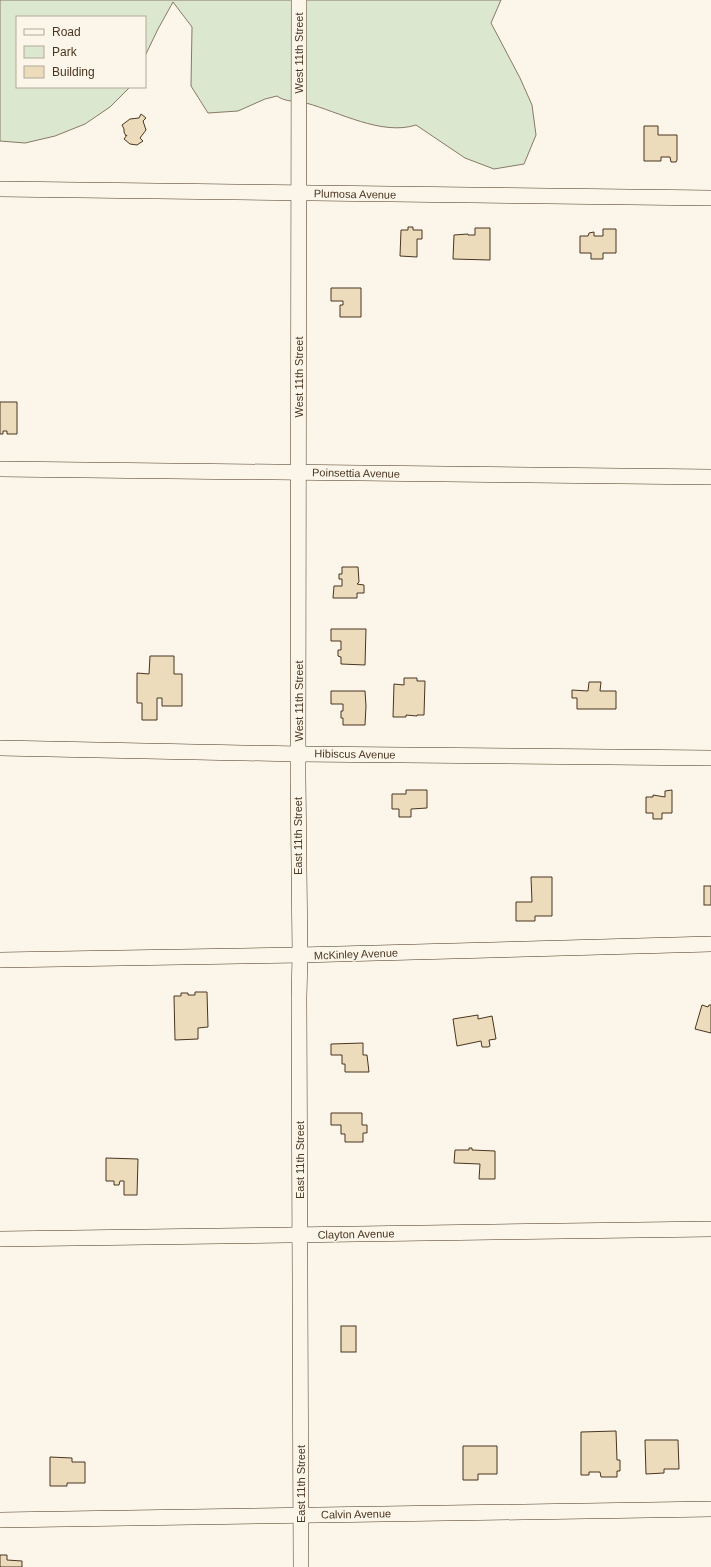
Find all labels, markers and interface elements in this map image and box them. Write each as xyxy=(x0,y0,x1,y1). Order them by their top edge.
street label: West 11th Street xyxy=(293,13,305,93)
legend xyxy=(16,16,146,88)
text: Road xyxy=(52,25,81,39)
text: Park xyxy=(52,45,78,59)
text: Building xyxy=(52,65,95,79)
street label: Plumosa Avenue xyxy=(314,187,396,201)
street label: West 11th Street xyxy=(293,337,305,417)
street label: Poinsettia Avenue xyxy=(312,466,400,480)
street label: West 11th Street xyxy=(293,661,305,741)
street label: Hibiscus Avenue xyxy=(314,747,396,761)
street label: East 11th Street xyxy=(292,797,304,875)
street label: McKinley Avenue xyxy=(314,947,398,961)
street label: East 11th Street xyxy=(294,1121,306,1199)
street label: Clayton Avenue xyxy=(317,1227,395,1241)
street label: East 11th Street xyxy=(295,1445,307,1523)
street label: Calvin Avenue xyxy=(321,1507,391,1521)

